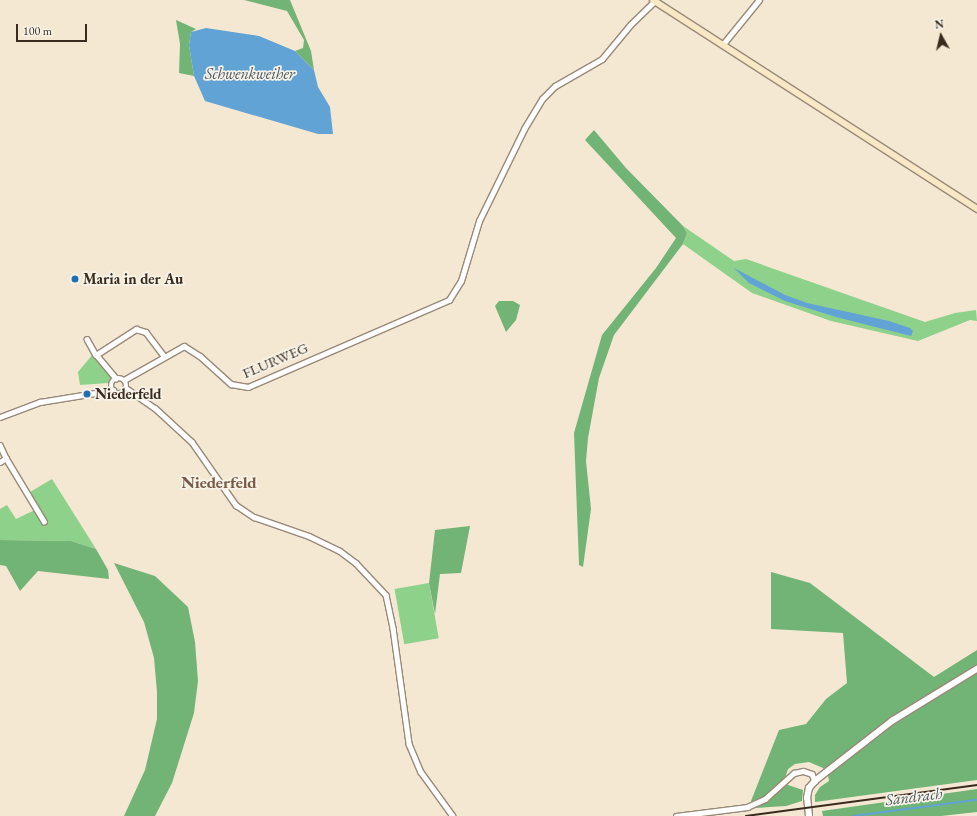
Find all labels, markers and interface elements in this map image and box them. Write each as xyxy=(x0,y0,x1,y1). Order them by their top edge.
scale bar xyxy=(18,16,89,42)
north arrow xyxy=(921,16,961,56)
text: N xyxy=(934,17,945,32)
text: 100 m xyxy=(23,23,52,39)
water label: Schwenkweiher xyxy=(205,64,295,84)
place label: Maria in der Au xyxy=(83,270,183,288)
marker: Maria in der Au xyxy=(70,274,80,284)
street label: FLURWEG xyxy=(239,338,311,382)
place label: Niederfeld xyxy=(95,385,162,403)
marker: Niederfeld xyxy=(82,389,92,399)
district label: Niederfeld xyxy=(181,473,257,493)
water label: Sandrach xyxy=(884,784,944,810)

